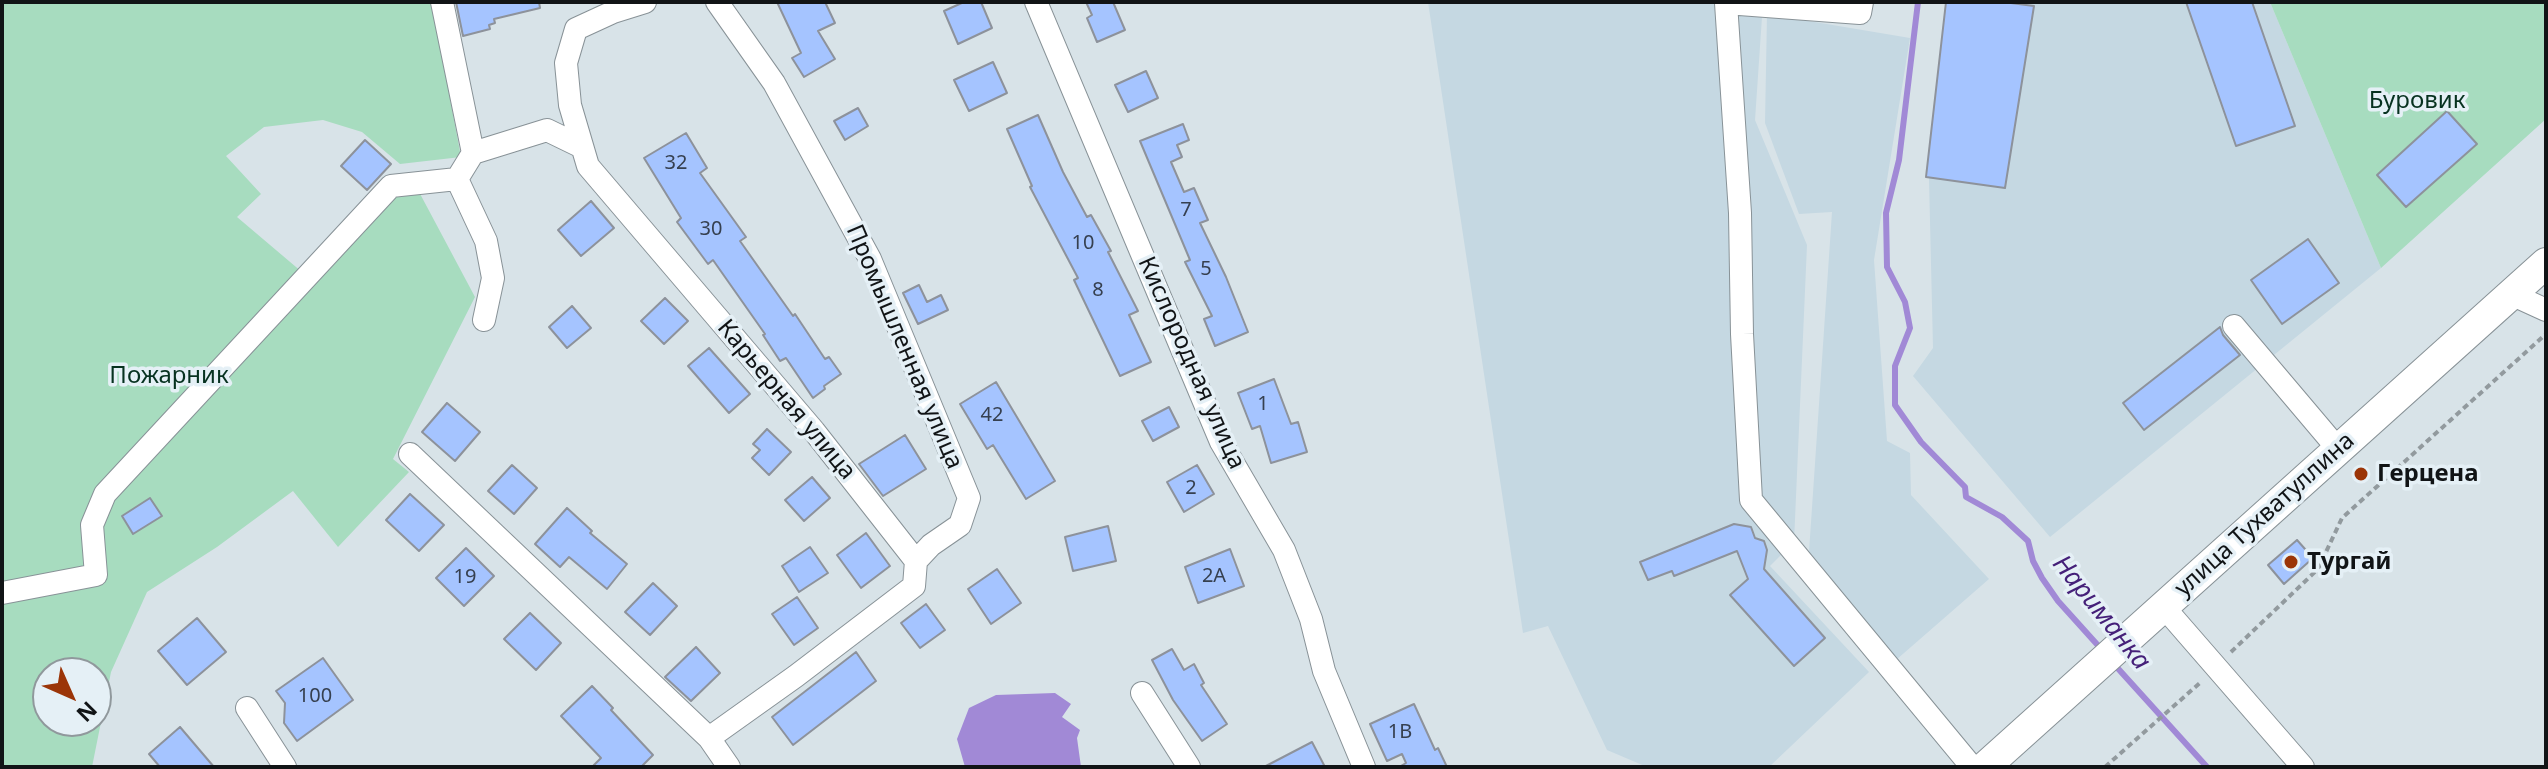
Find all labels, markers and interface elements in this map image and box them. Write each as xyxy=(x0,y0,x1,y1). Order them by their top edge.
park label: Буровик xyxy=(2369,87,2465,115)
house number: 32 xyxy=(665,151,687,175)
house number: 7 xyxy=(1180,198,1192,222)
house number: 30 xyxy=(700,217,722,241)
street label: Промышленная улица xyxy=(839,220,969,474)
house number: 10 xyxy=(1072,231,1094,255)
street label: Кислородная улица xyxy=(1131,252,1251,474)
house number: 5 xyxy=(1200,257,1212,281)
house number: 8 xyxy=(1092,278,1104,302)
street label: Карьерная улица xyxy=(711,314,861,486)
park label: Пожарник xyxy=(109,362,229,390)
house number: 1 xyxy=(1257,392,1269,416)
house number: 42 xyxy=(981,403,1003,427)
street label: улица Тухватуллина xyxy=(2169,427,2361,603)
place label: Герцена xyxy=(2377,460,2478,488)
marker: Герцена xyxy=(2352,465,2370,483)
house number: 2 xyxy=(1185,476,1197,500)
place label: Тургай xyxy=(2307,548,2391,576)
water label: Нариманка xyxy=(2045,549,2157,677)
marker: Тургай xyxy=(2282,553,2300,571)
house number: 2А xyxy=(1202,564,1226,588)
house number: 19 xyxy=(454,565,476,589)
north arrow xyxy=(32,657,112,737)
house number: 100 xyxy=(298,684,332,708)
text: N xyxy=(71,696,104,729)
house number: 1В xyxy=(1388,720,1412,744)

